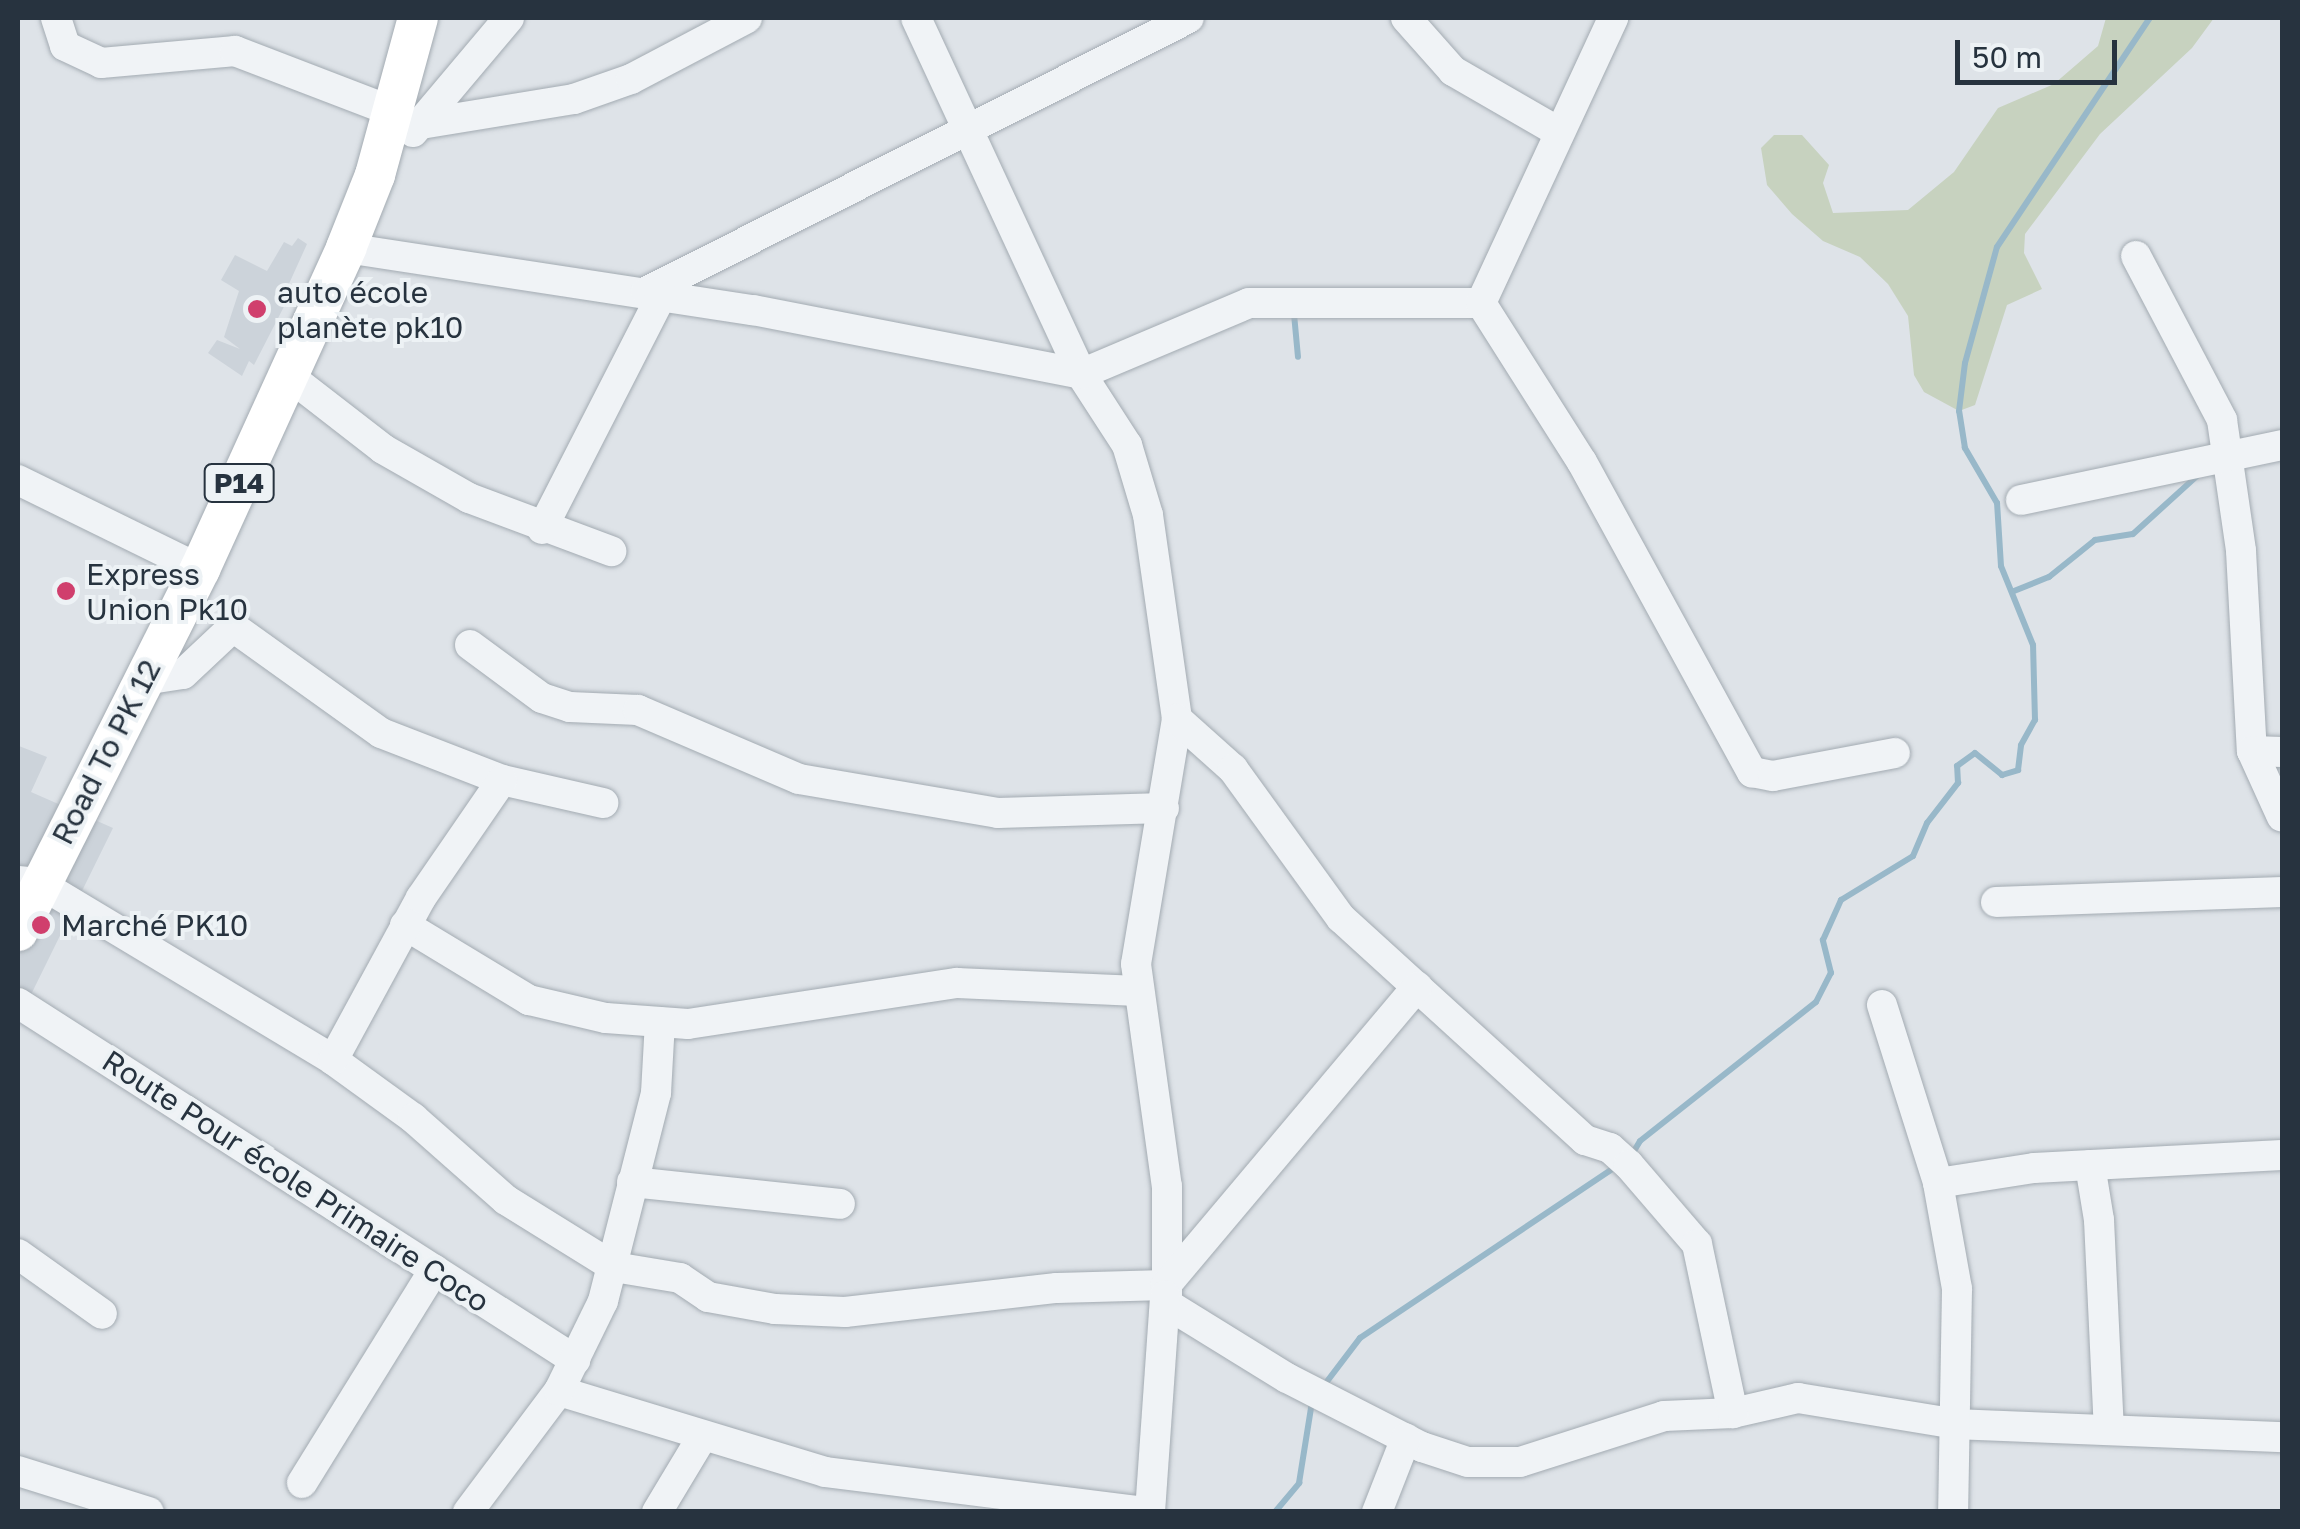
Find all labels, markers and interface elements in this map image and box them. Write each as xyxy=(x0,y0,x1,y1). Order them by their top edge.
scale bar xyxy=(1960,20,2122,82)
text: 50 m xyxy=(1972,39,2042,75)
place label: auto école planète pk10 xyxy=(277,274,463,344)
marker: auto école planète pk10 xyxy=(246,298,268,320)
road number: P14 xyxy=(202,460,276,506)
place label: Express Union Pk10 xyxy=(86,556,248,626)
marker: Express Union Pk10 xyxy=(55,580,77,602)
street label: Road To PK 12 xyxy=(44,654,168,850)
place label: Marché PK10 xyxy=(61,907,248,943)
marker: Marché PK10 xyxy=(30,914,52,936)
street label: Route Pour école Primaire Coco xyxy=(96,1042,496,1320)

